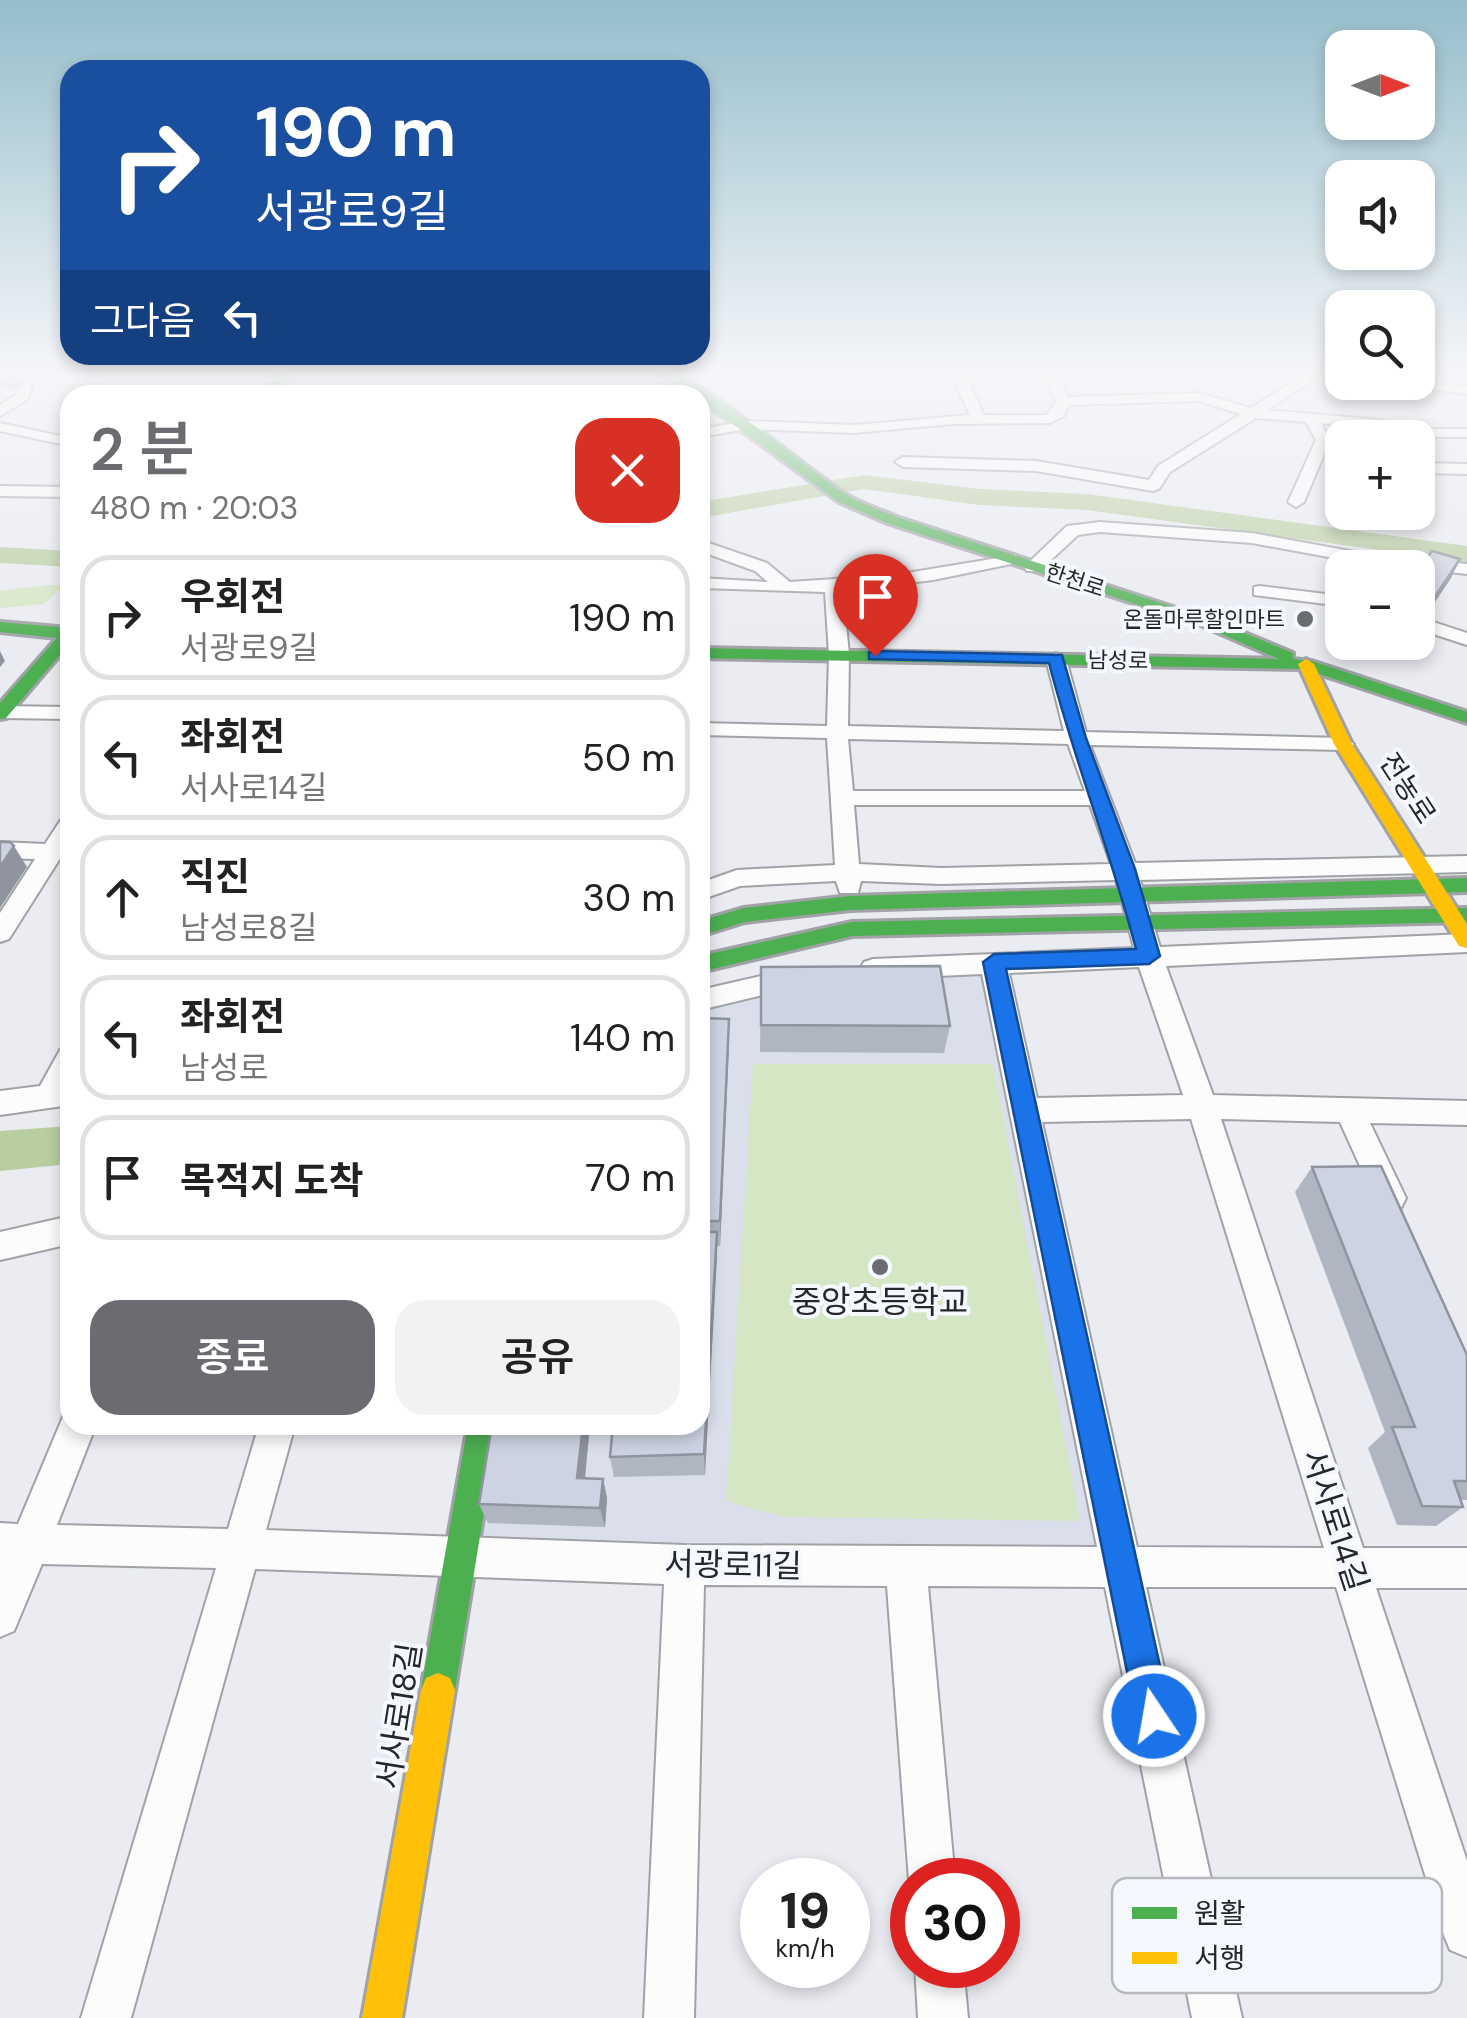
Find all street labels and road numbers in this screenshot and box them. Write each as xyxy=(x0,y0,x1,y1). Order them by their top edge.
street label: 한천로 xyxy=(1041,557,1108,604)
street label: 남성로 xyxy=(1087,645,1149,676)
street label: 전농로 xyxy=(1371,746,1444,831)
street label: 서사로14길 xyxy=(1292,1444,1378,1596)
street label: 서광로11길 xyxy=(664,1543,802,1587)
street label: 서사로18길 xyxy=(367,1640,431,1792)

